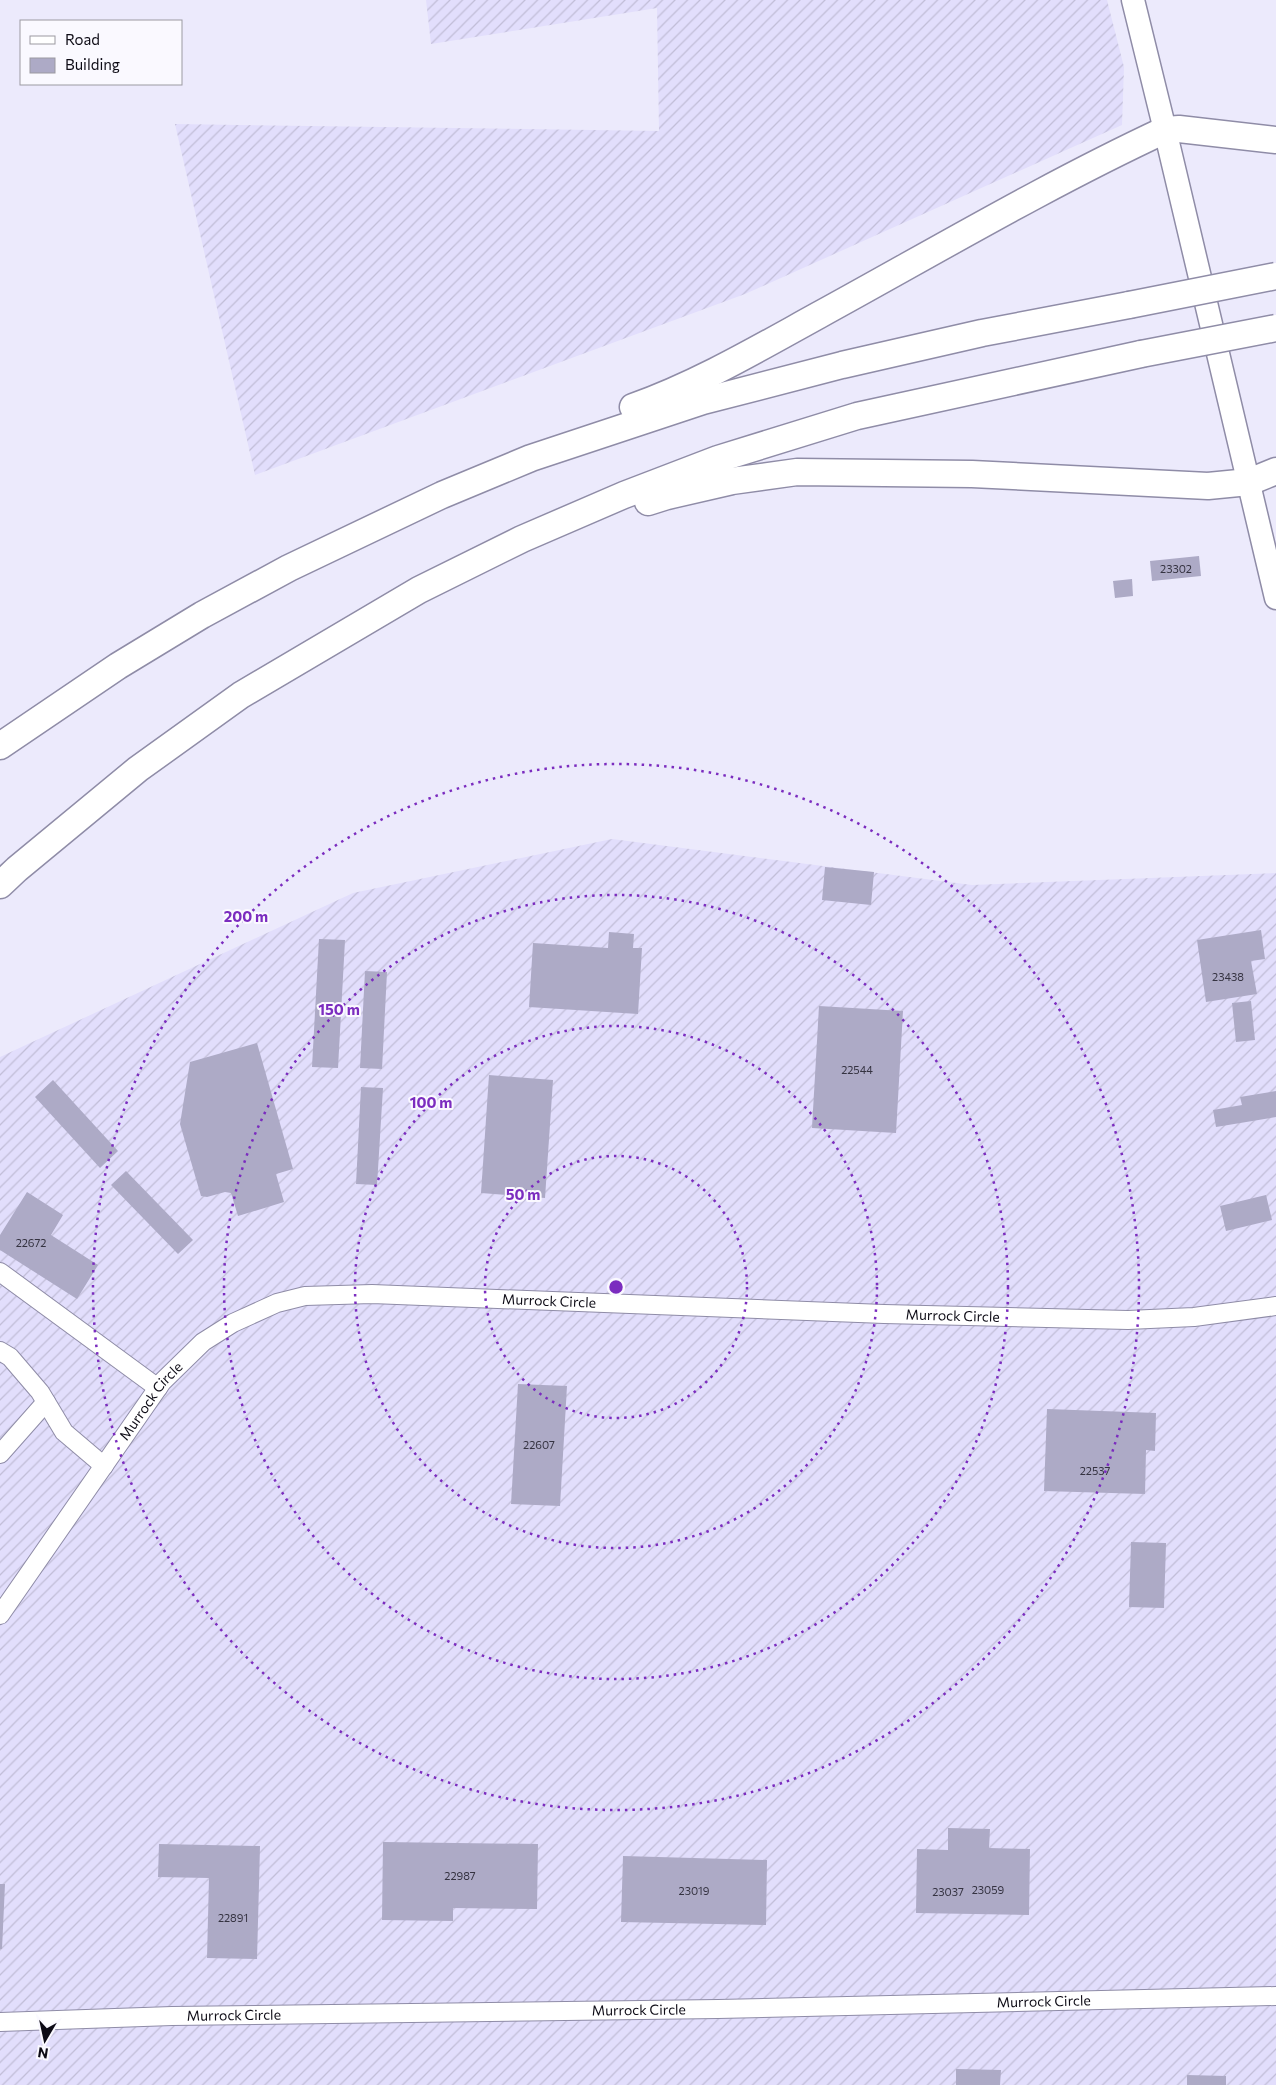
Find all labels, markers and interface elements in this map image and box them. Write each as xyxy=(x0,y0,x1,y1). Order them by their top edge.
legend xyxy=(20,20,182,85)
text: Road xyxy=(65,30,100,48)
text: Building xyxy=(65,55,120,73)
house number: 23302 xyxy=(1160,562,1192,575)
text: 200 m xyxy=(224,907,268,925)
house number: 23438 xyxy=(1212,970,1244,983)
text: 150 m xyxy=(318,1000,360,1018)
house number: 22544 xyxy=(841,1063,873,1076)
text: 100 m xyxy=(410,1093,452,1111)
text: 50 m xyxy=(506,1185,540,1203)
house number: 22672 xyxy=(16,1236,46,1249)
centre of rings xyxy=(607,1278,625,1296)
street label: Murrock Circle xyxy=(502,1290,596,1311)
street label: Murrock Circle xyxy=(906,1306,1000,1325)
street label: Murrock Circle xyxy=(115,1358,186,1443)
house number: 22607 xyxy=(523,1438,555,1451)
house number: 22537 xyxy=(1080,1464,1110,1477)
house number: 22987 xyxy=(444,1869,476,1882)
house number: 23059 xyxy=(972,1883,1005,1896)
house number: 23019 xyxy=(679,1884,710,1897)
house number: 23037 xyxy=(932,1885,964,1898)
house number: 22891 xyxy=(218,1911,248,1924)
street label: Murrock Circle xyxy=(996,1991,1091,2011)
street label: Murrock Circle xyxy=(592,2000,686,2019)
street label: Murrock Circle xyxy=(187,2006,281,2024)
north arrow xyxy=(20,2015,70,2065)
text: N xyxy=(36,2044,49,2063)

